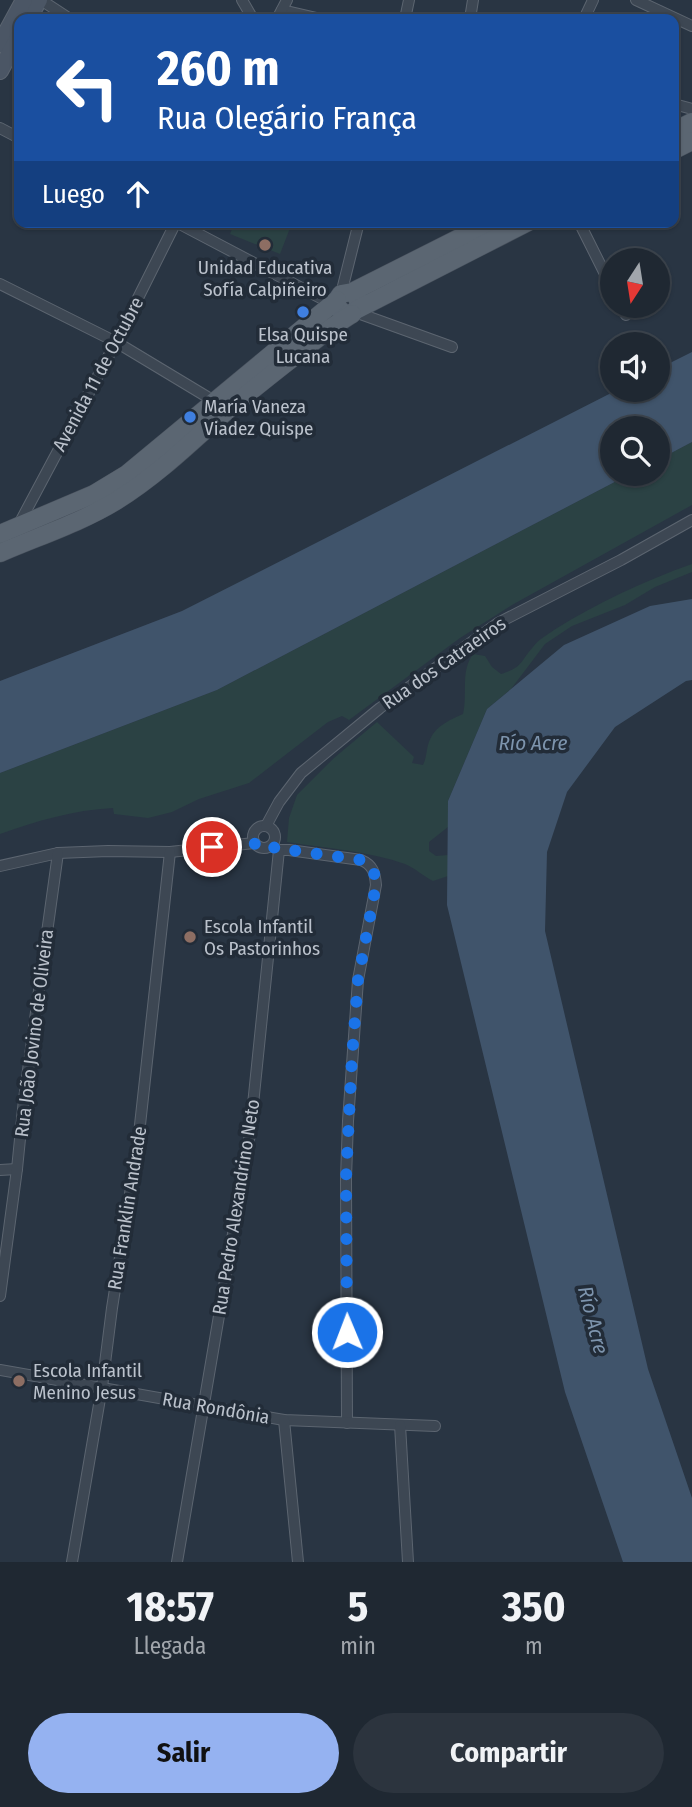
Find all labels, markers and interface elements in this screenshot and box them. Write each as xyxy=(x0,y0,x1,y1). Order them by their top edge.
text: 260 m xyxy=(157,39,280,98)
icon: left xyxy=(42,42,133,133)
text: Rua Olegário França xyxy=(157,99,417,137)
icon: ahead xyxy=(119,175,157,213)
text: Luego xyxy=(42,179,105,210)
marker: Unidad Educativa Sofía Calpiñeiro xyxy=(257,237,273,253)
north arrow xyxy=(600,248,670,318)
map controls xyxy=(600,248,670,486)
place label: Unidad Educativa Sofía Calpiñeiro xyxy=(198,256,332,301)
street label: Avenida 11 de Octubre xyxy=(48,293,148,455)
marker: Elsa Quispe Lucana xyxy=(295,304,311,320)
place label: Elsa Quispe Lucana xyxy=(258,323,348,368)
button: sound xyxy=(600,332,670,402)
place label: María Vaneza Viadez Quispe xyxy=(204,395,313,440)
marker: María Vaneza Viadez Quispe xyxy=(182,409,198,425)
button: search xyxy=(600,416,670,486)
street label: Rua dos Catraeiros xyxy=(378,612,510,714)
water label: Río Acre xyxy=(498,730,568,756)
pin xyxy=(182,817,242,877)
icon: arrive xyxy=(193,828,231,866)
place label: Escola Infantil Os Pastorinhos xyxy=(204,915,320,960)
street label: Rua João Jovino de Oliveira xyxy=(10,928,58,1138)
marker: Escola Infantil Os Pastorinhos xyxy=(182,929,198,945)
street label: Rua Pedro Alexandrino Neto xyxy=(208,1098,264,1316)
street label: Rua Franklin Andrade xyxy=(103,1125,151,1291)
water label: Río Acre xyxy=(572,1283,614,1357)
position arrow xyxy=(310,1295,384,1369)
place label: Escola Infantil Menino Jesus xyxy=(33,1359,142,1404)
marker: Escola Infantil Menino Jesus xyxy=(11,1373,27,1389)
street label: Rua Rondônia xyxy=(161,1387,271,1429)
text: 18:57 xyxy=(126,1582,214,1632)
text: 5 xyxy=(348,1582,368,1632)
text: 350 xyxy=(502,1582,566,1632)
text: Llegada xyxy=(134,1632,206,1660)
text: min xyxy=(340,1632,376,1660)
text: m xyxy=(525,1632,543,1660)
button: Salir xyxy=(28,1713,339,1793)
button: Compartir xyxy=(353,1713,664,1793)

